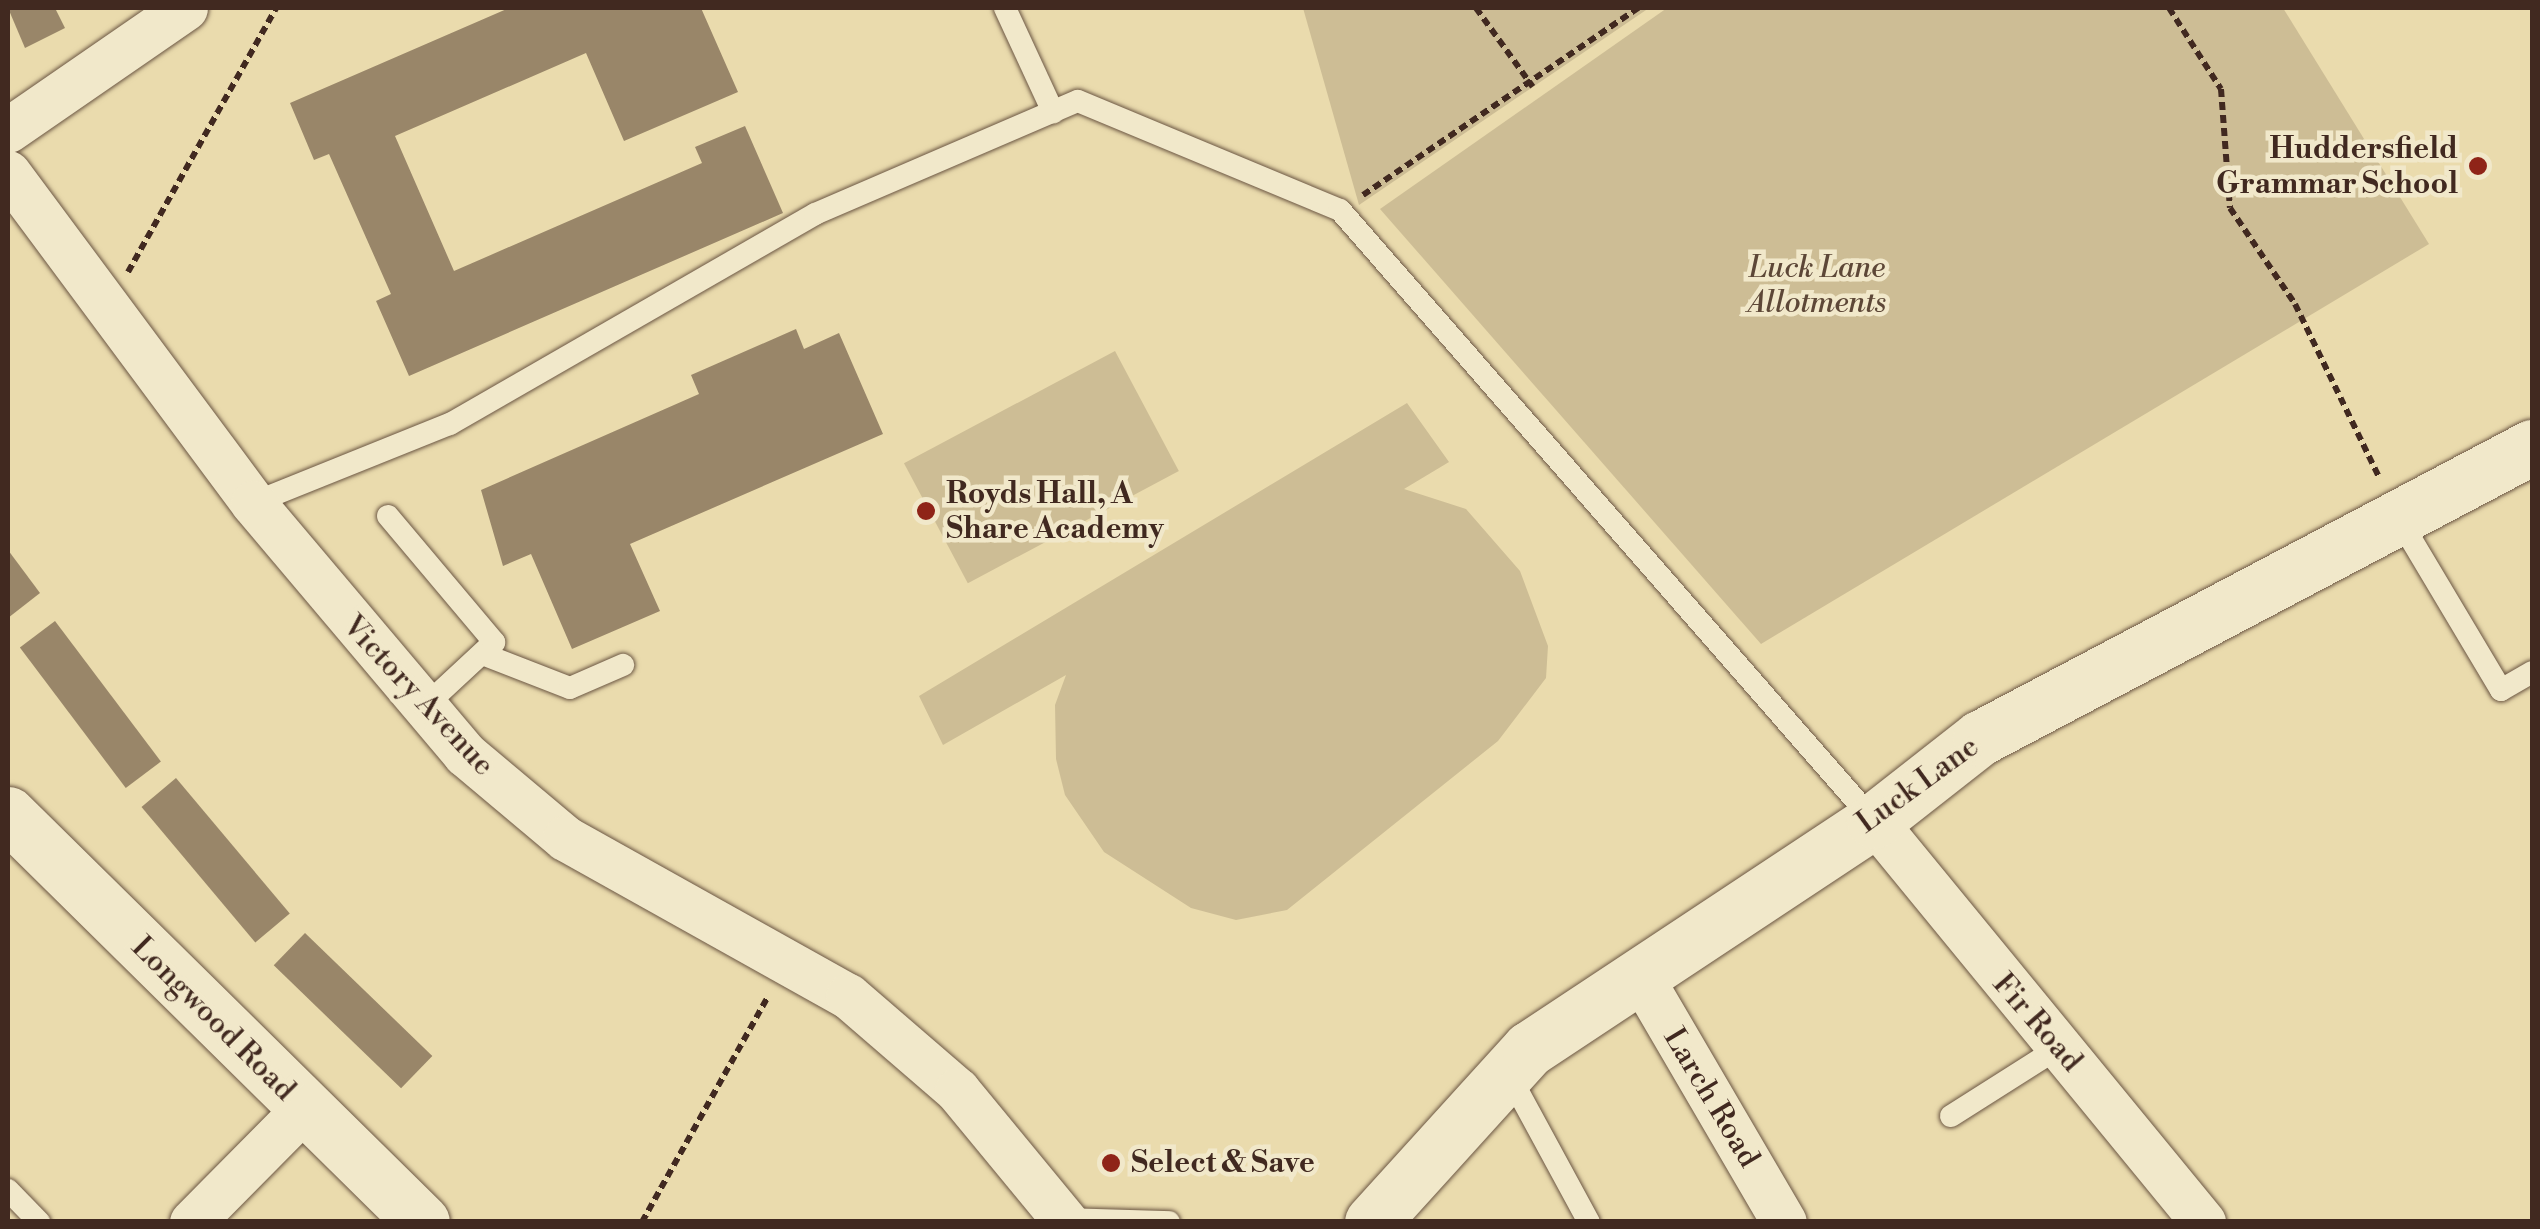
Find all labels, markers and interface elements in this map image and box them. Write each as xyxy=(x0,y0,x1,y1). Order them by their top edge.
place label: Huddersfield Grammar School xyxy=(2216,131,2458,202)
marker: Huddersfield Grammar School xyxy=(2467,155,2489,177)
park label: Luck Lane Allotments xyxy=(1748,250,1886,320)
place label: Royds Hall, A Share Academy xyxy=(946,476,1164,546)
marker: Royds Hall, A Share Academy xyxy=(915,500,937,522)
street label: Victory Avenue xyxy=(335,609,501,783)
street label: Luck Lane xyxy=(1850,729,1986,841)
street label: Longwood Road xyxy=(124,930,302,1108)
street label: Fir Road xyxy=(1985,967,2089,1079)
street label: Larch Road xyxy=(1655,1022,1767,1174)
place label: Select & Save xyxy=(1131,1145,1315,1181)
marker: Select & Save xyxy=(1100,1152,1122,1174)

